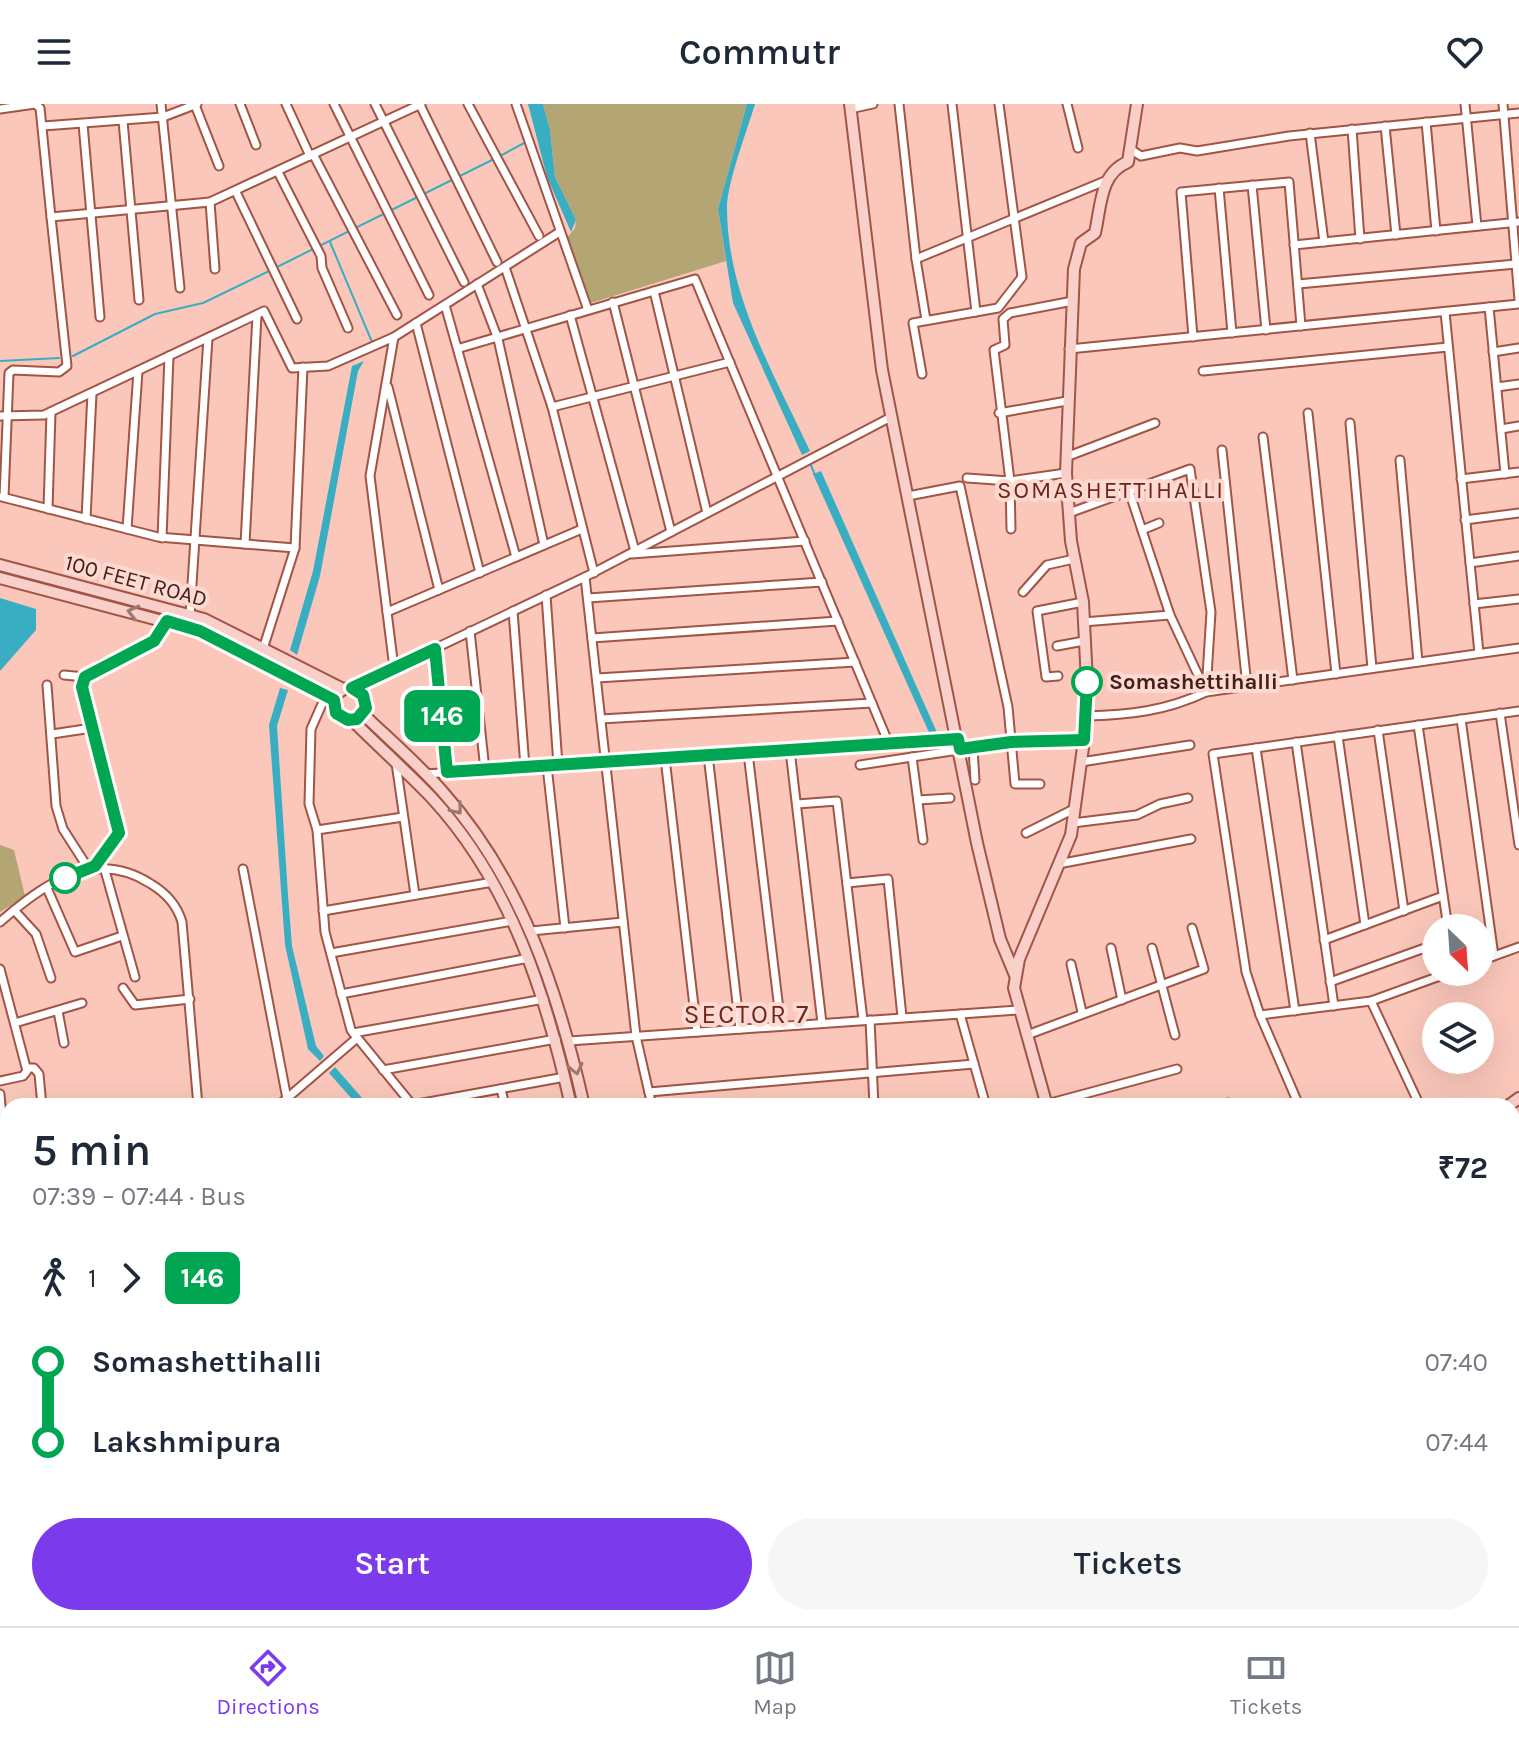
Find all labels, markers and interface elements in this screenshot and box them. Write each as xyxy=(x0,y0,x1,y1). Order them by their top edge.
icon: menu xyxy=(32,30,76,74)
icon: heart xyxy=(1443,30,1487,74)
text: Commutr xyxy=(679,31,840,73)
district label: SOMASHETTIHALLI xyxy=(997,476,1225,504)
street label: 100 FEET ROAD xyxy=(62,550,210,612)
one-way arrow xyxy=(127,605,141,622)
marker: Somashettihalli xyxy=(1072,667,1102,697)
place label: Somashettihalli xyxy=(1109,669,1278,695)
line badge: 146 xyxy=(396,690,488,742)
text: 146 xyxy=(420,699,464,732)
one-way arrow xyxy=(447,800,461,815)
unlabelled marker xyxy=(50,863,80,893)
north arrow xyxy=(1422,914,1494,986)
map controls xyxy=(1422,914,1494,1074)
district label: SECTOR 7 xyxy=(684,999,810,1030)
button: layers xyxy=(1422,1002,1494,1074)
one-way arrow xyxy=(567,1061,584,1075)
text: 5 min xyxy=(32,1125,151,1176)
text: ₹72 xyxy=(1438,1150,1488,1186)
text: 07:39 – 07:44 · Bus xyxy=(32,1181,246,1212)
icon: walk xyxy=(32,1256,76,1300)
icon: forward xyxy=(109,1256,153,1300)
text: 146 xyxy=(181,1261,224,1294)
text: 1 xyxy=(88,1263,97,1294)
text: Somashettihalli xyxy=(92,1344,322,1380)
text: 07:40 xyxy=(1424,1347,1488,1378)
text: Lakshmipura xyxy=(92,1424,281,1460)
text: 07:44 xyxy=(1425,1427,1488,1458)
button: Start xyxy=(32,1518,752,1610)
button: Tickets xyxy=(768,1518,1488,1610)
tab: Directions xyxy=(217,1646,320,1720)
tab: Map xyxy=(753,1646,797,1720)
tab: Tickets xyxy=(1230,1646,1302,1720)

